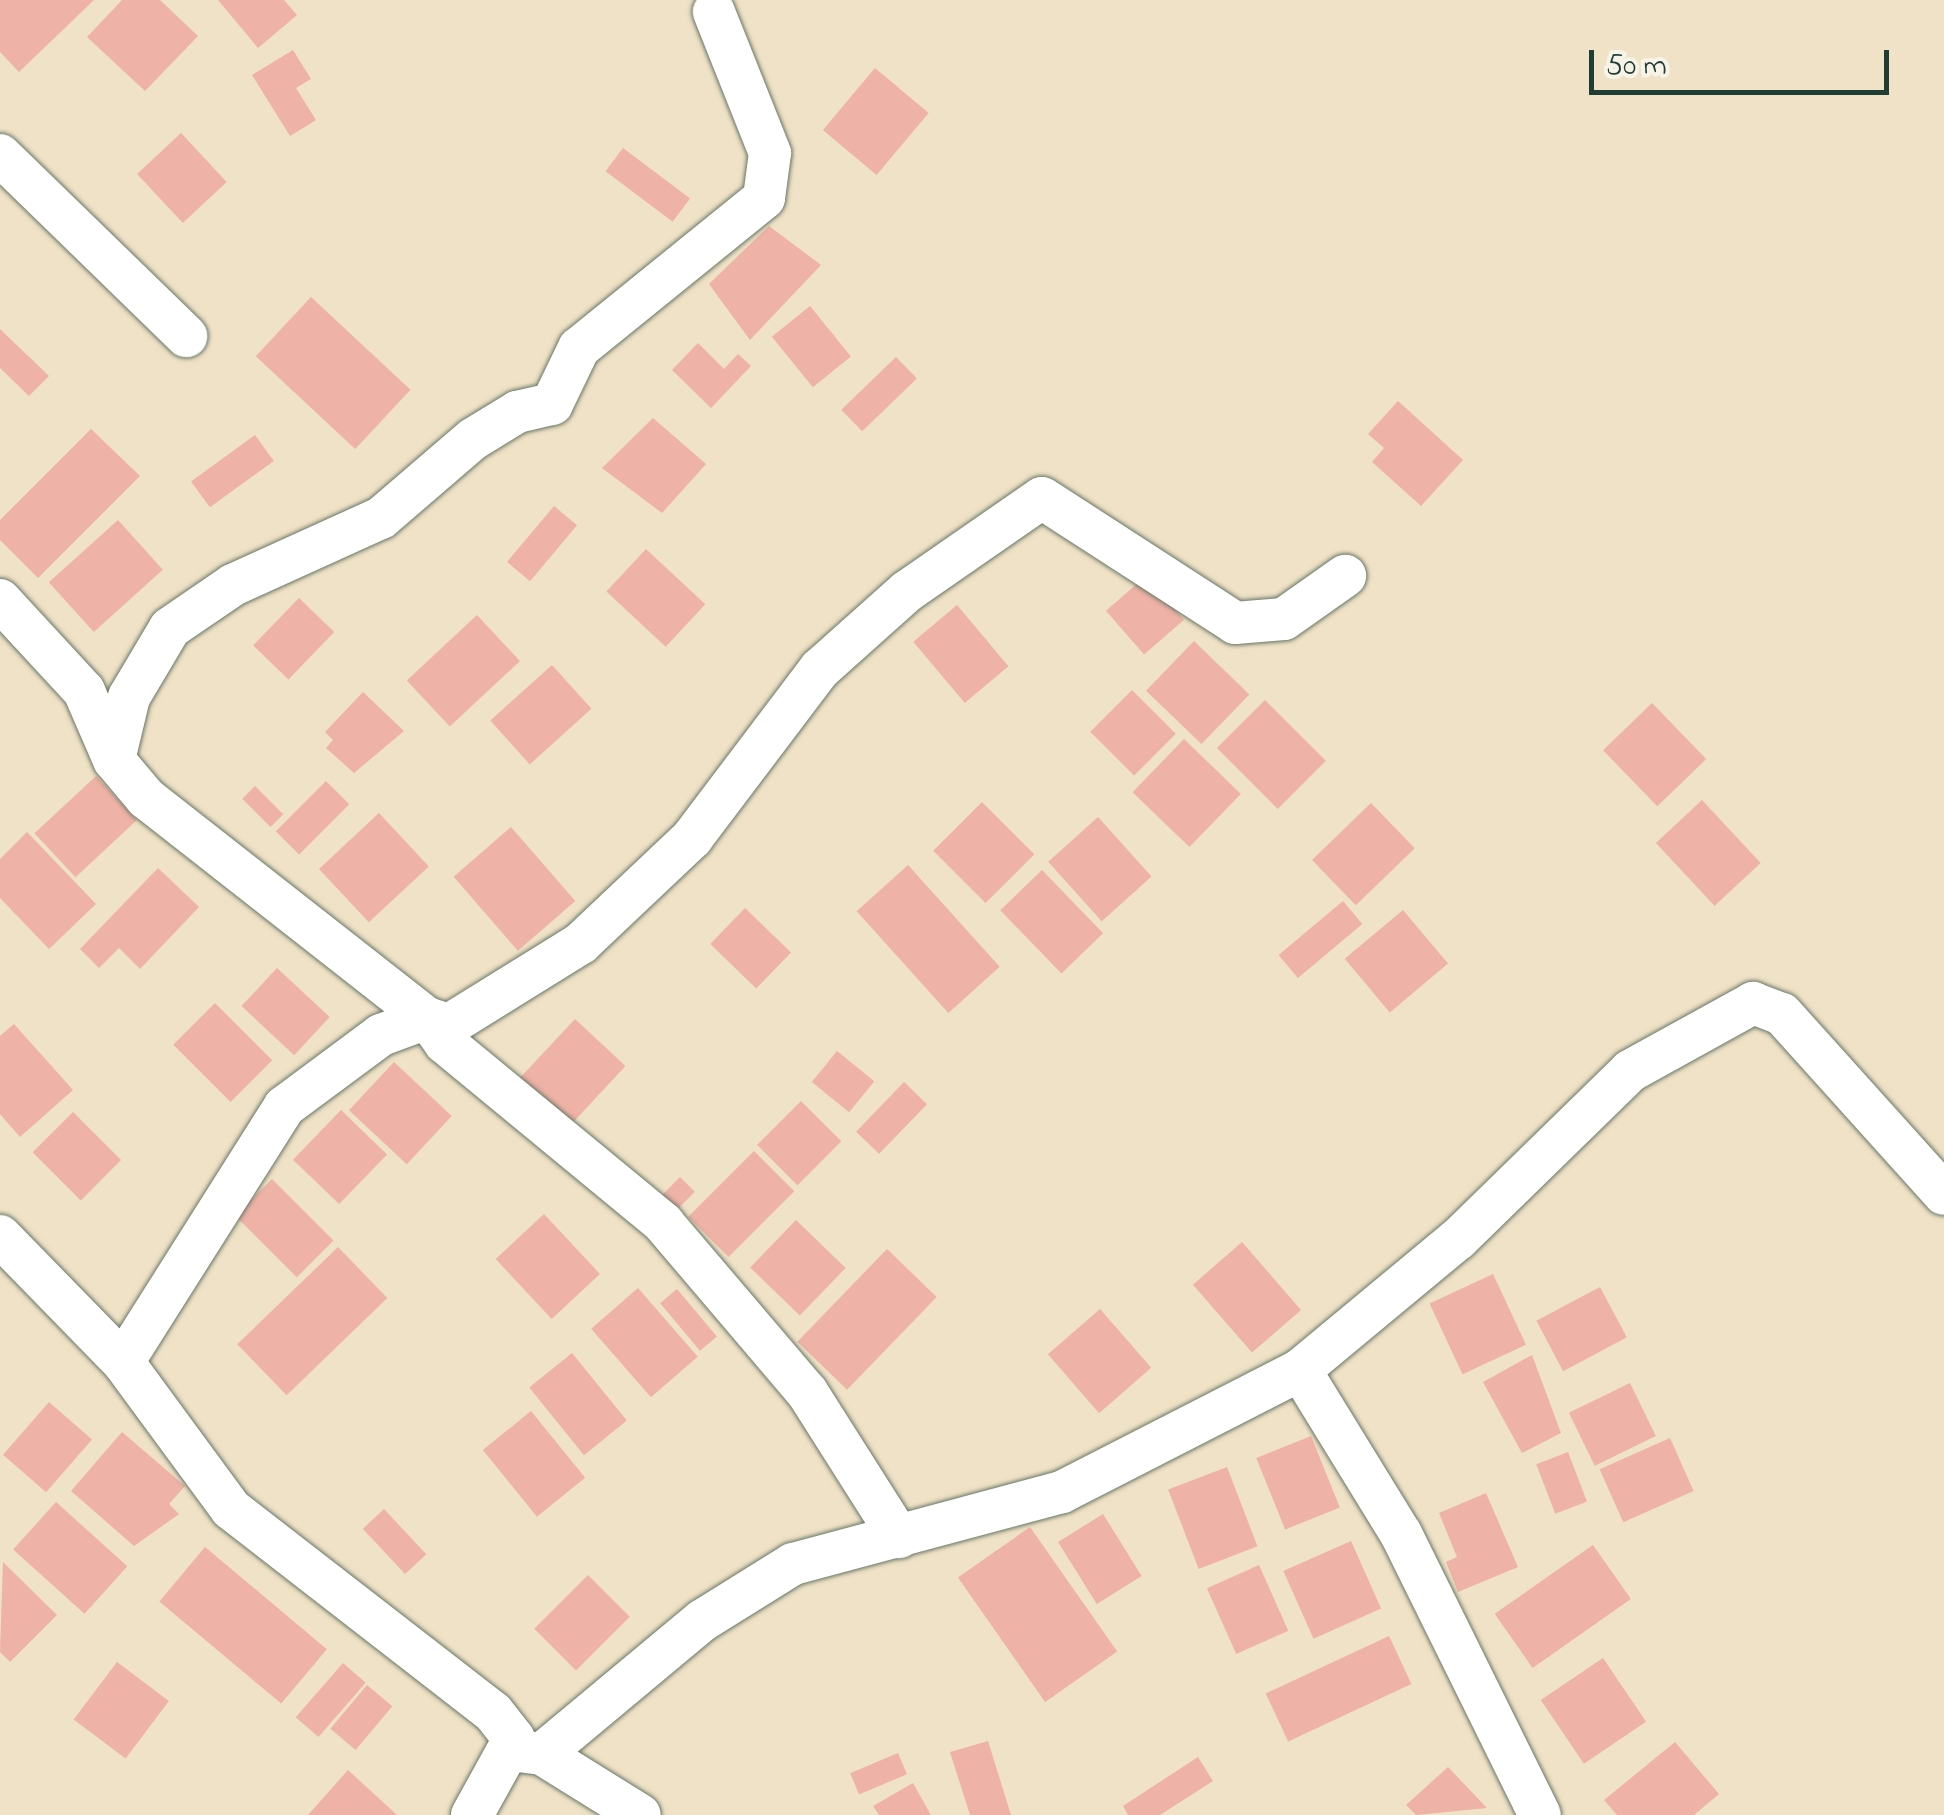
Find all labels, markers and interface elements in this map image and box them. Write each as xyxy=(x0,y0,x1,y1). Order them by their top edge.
scale bar xyxy=(1594,30,1894,92)
text: 50 m xyxy=(1606,45,1667,89)

